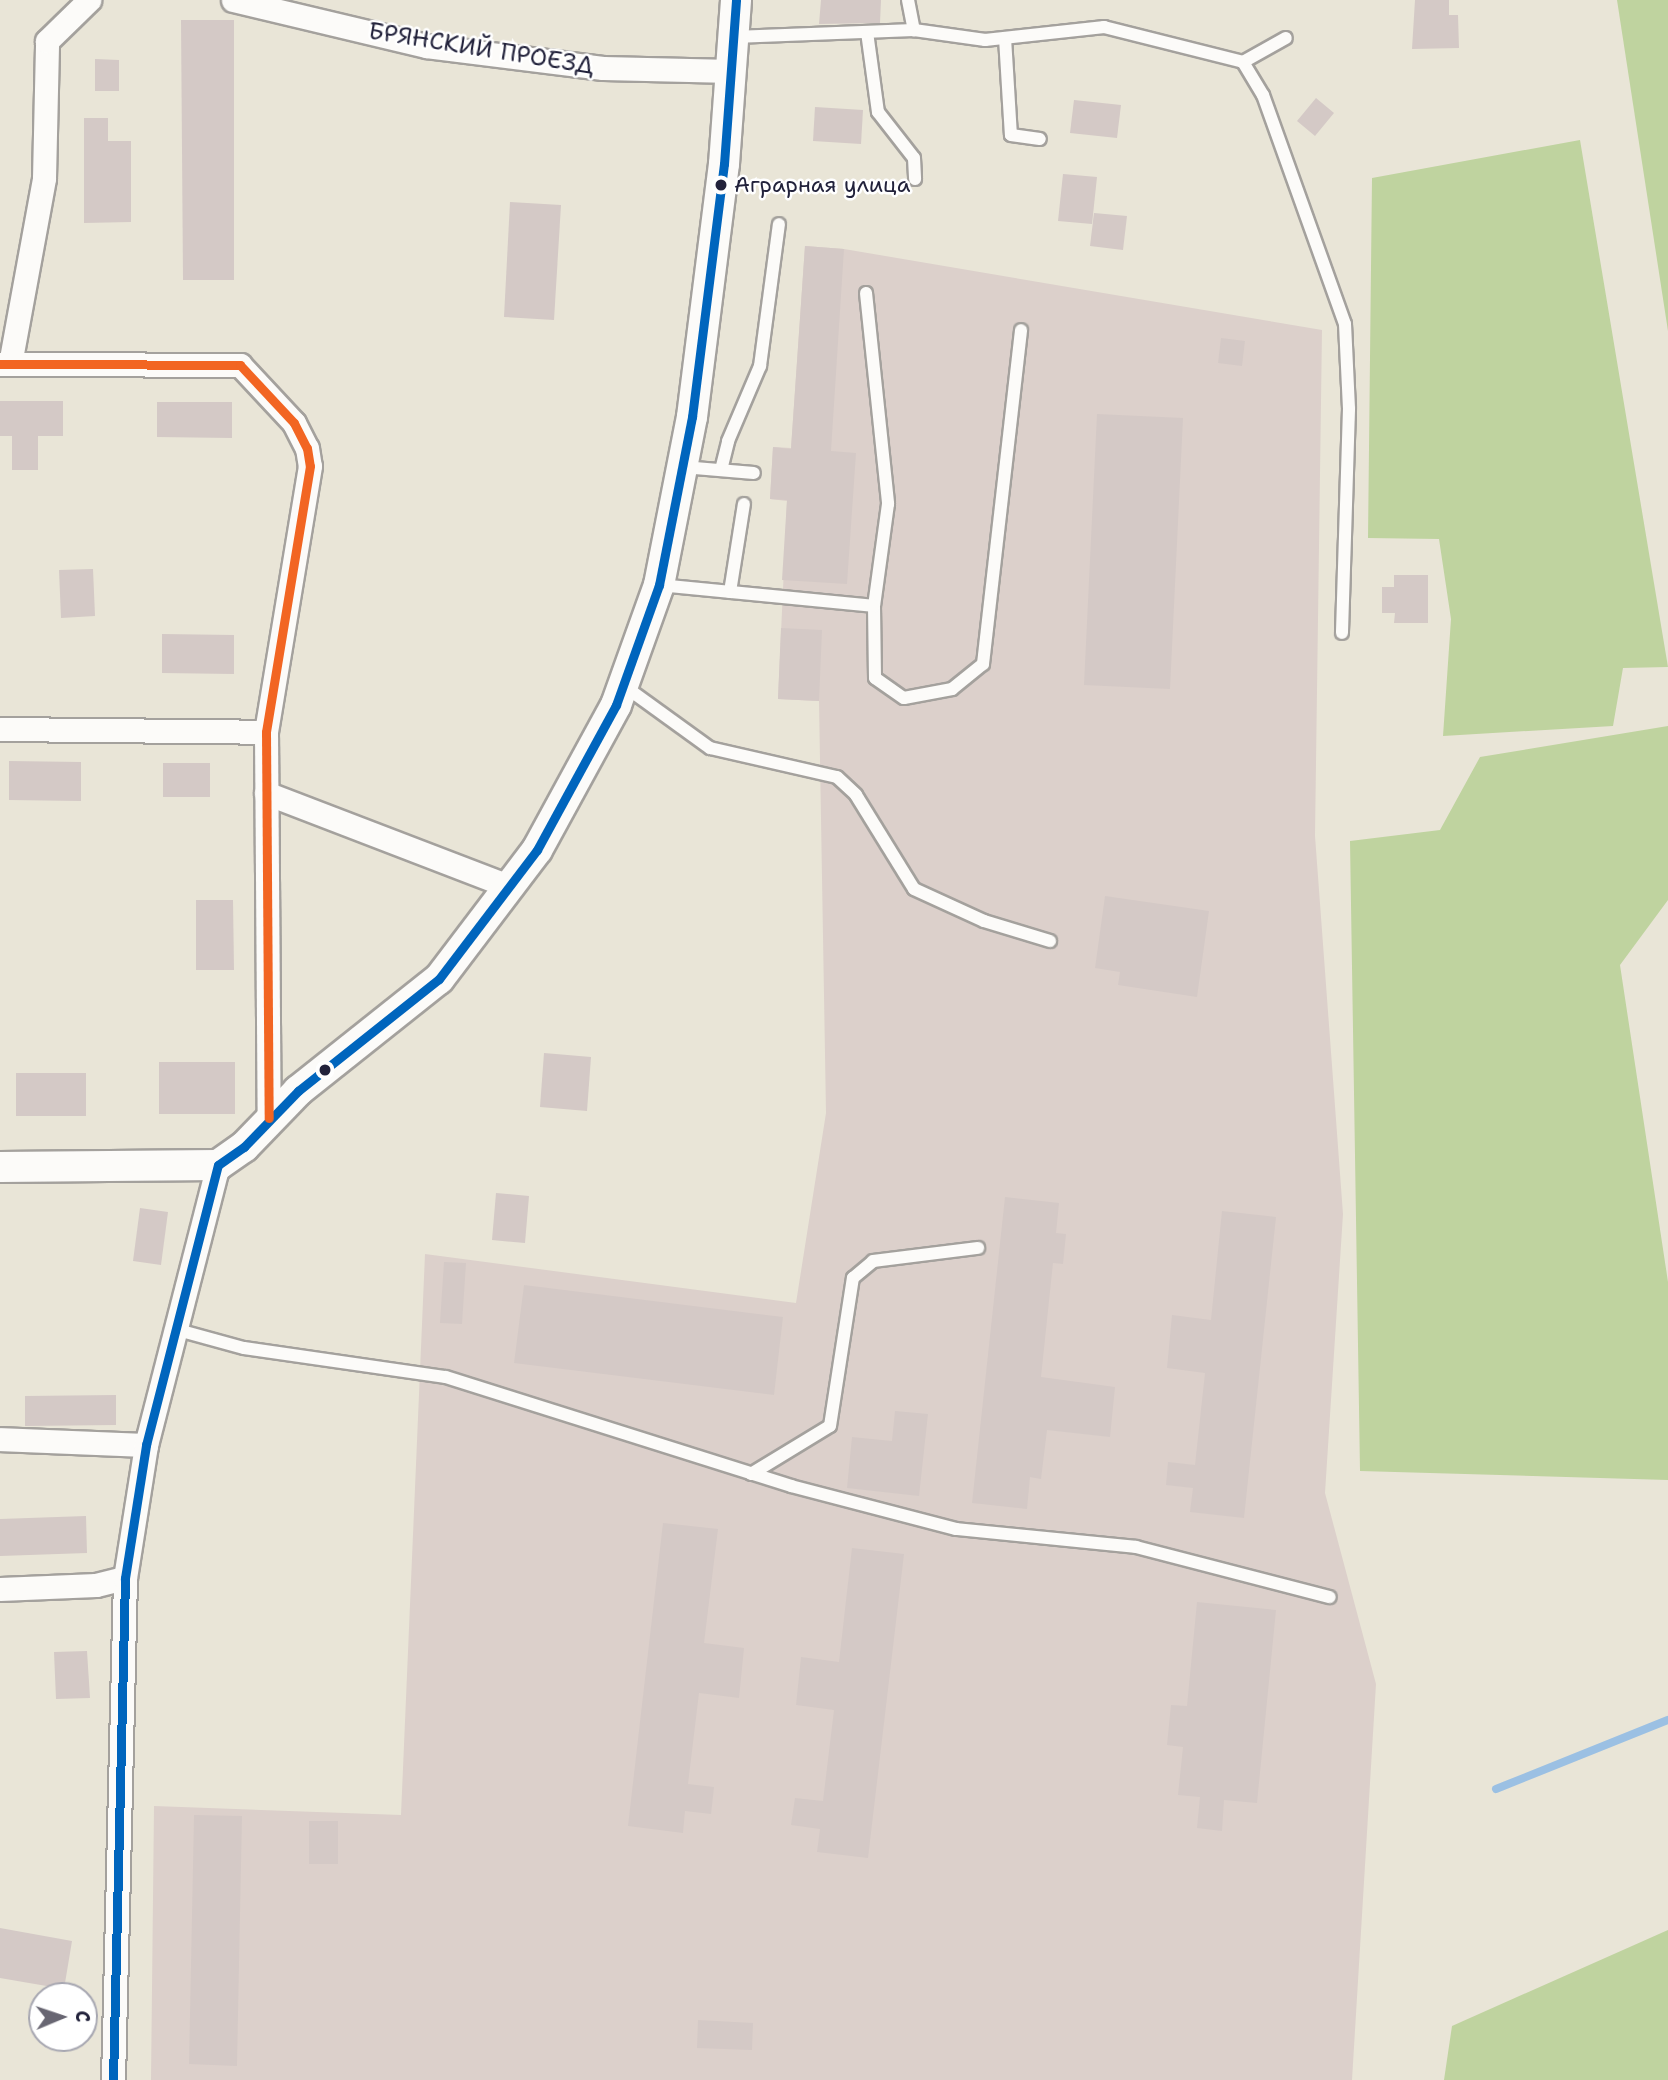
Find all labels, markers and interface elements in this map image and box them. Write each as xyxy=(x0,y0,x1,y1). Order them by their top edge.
street label: БРЯНСКИЙ ПРОЕЗД xyxy=(366,17,596,81)
place label: Аграрная улица xyxy=(734,172,910,198)
marker: Аграрная улица xyxy=(714,178,728,192)
unlabelled marker xyxy=(318,1063,332,1077)
north arrow xyxy=(28,1982,98,2052)
text: С xyxy=(70,2010,95,2023)

